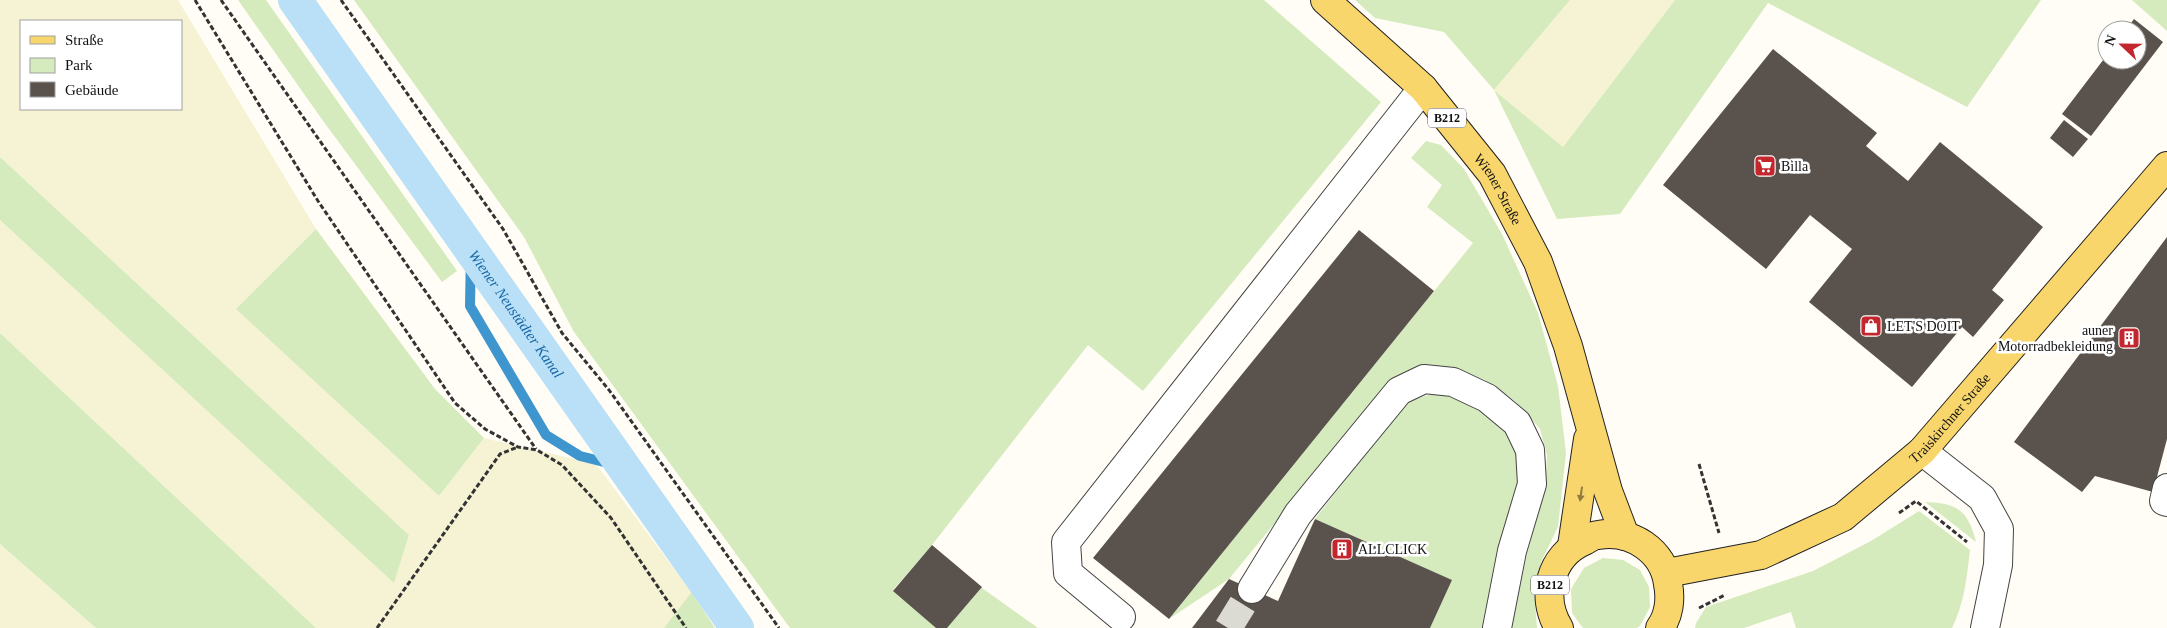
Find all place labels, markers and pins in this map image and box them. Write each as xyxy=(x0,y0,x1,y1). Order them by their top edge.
supermarket icon: Billa xyxy=(1753,154,1777,178)
place label: Billa xyxy=(1781,159,1809,174)
shop icon: LET'S DOIT xyxy=(1859,314,1883,338)
place label: LET'S DOIT xyxy=(1887,319,1960,334)
place label: auner Motorradbekleidung xyxy=(1998,323,2113,354)
building icon: auner Motorradbekleidung xyxy=(2117,326,2141,350)
building icon: ALLCLICK xyxy=(1330,537,1354,561)
place label: ALLCLICK xyxy=(1358,542,1427,557)

